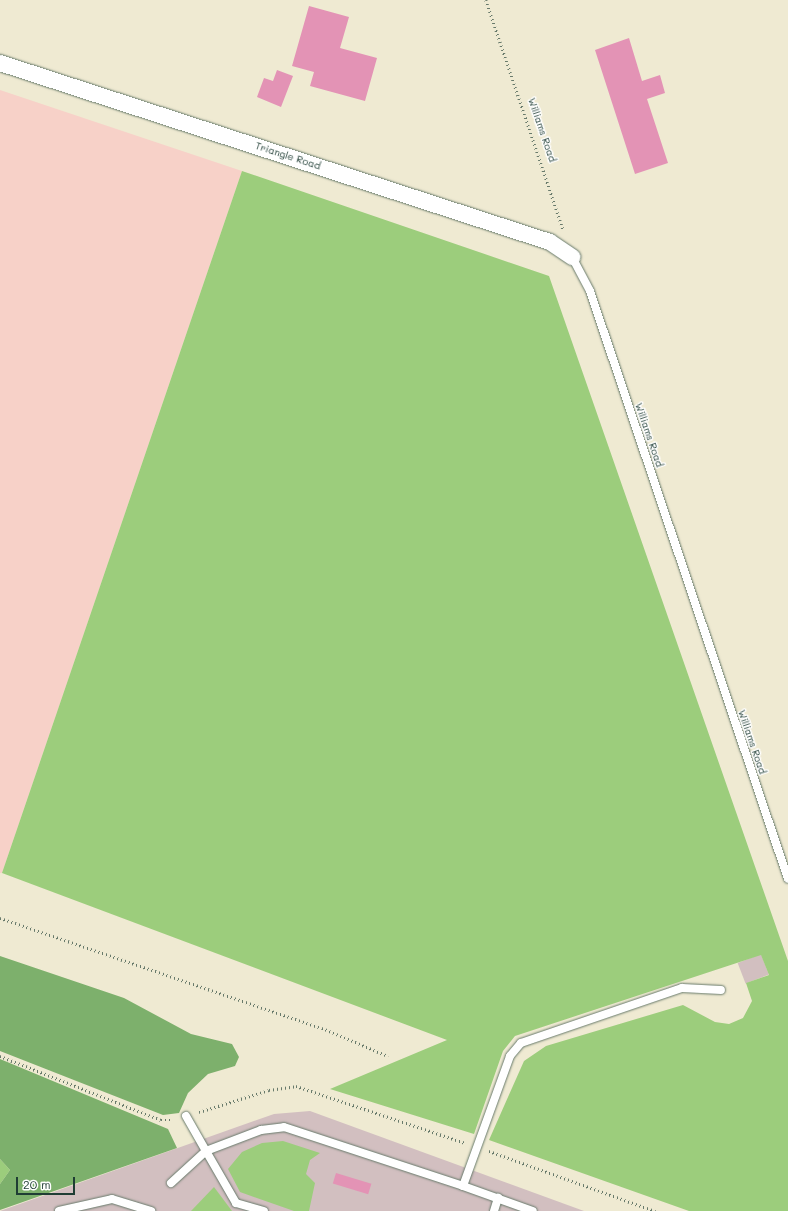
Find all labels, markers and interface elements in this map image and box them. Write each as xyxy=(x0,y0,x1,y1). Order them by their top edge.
street label: Williams Road xyxy=(525,96,559,164)
street label: Triangle Road xyxy=(254,140,322,172)
street label: Williams Road xyxy=(632,401,666,469)
street label: Williams Road xyxy=(735,708,769,776)
scale bar xyxy=(18,1169,77,1195)
text: 20 m xyxy=(23,1176,51,1192)

